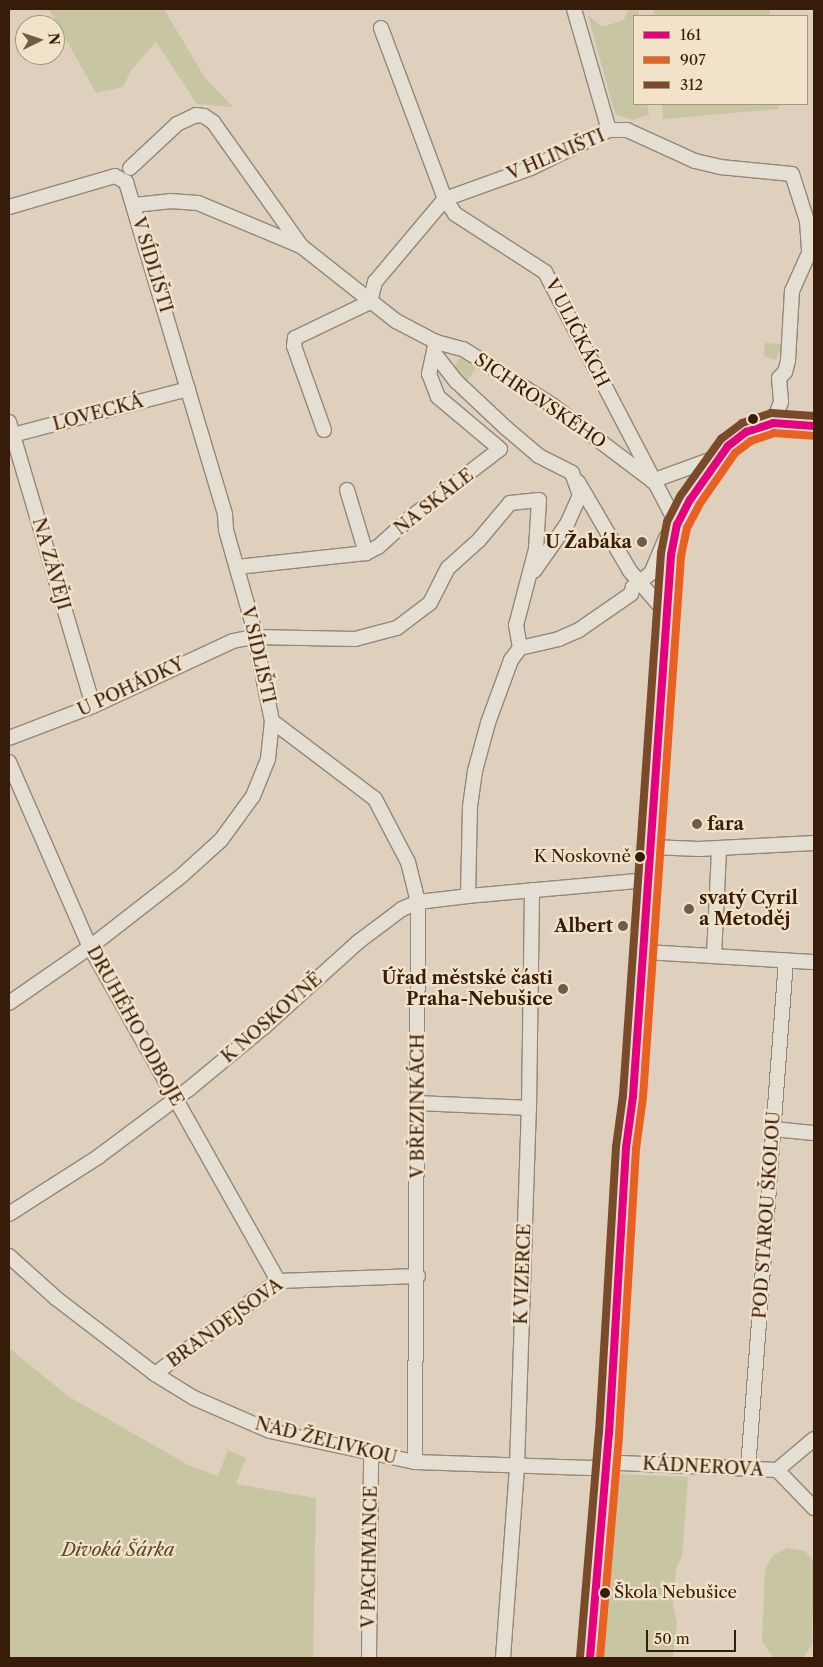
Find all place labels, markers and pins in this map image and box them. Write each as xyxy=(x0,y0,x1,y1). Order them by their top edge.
unlabelled marker xyxy=(748,414,758,424)
place label: U Žabáka xyxy=(545,531,632,553)
marker: U Žabáka xyxy=(636,536,648,548)
place label: fara xyxy=(707,813,744,835)
marker: fara xyxy=(691,818,703,830)
place label: K Noskovně xyxy=(533,847,631,867)
marker: K Noskovně xyxy=(635,852,645,862)
place label: svatý Cyril a Metoděj xyxy=(699,888,798,931)
marker: svatý Cyril a Metoděj xyxy=(683,903,695,915)
place label: Albert xyxy=(554,915,613,937)
marker: Albert xyxy=(617,920,629,932)
place label: Úřad městské části Praha-Nebušice xyxy=(382,968,553,1011)
marker: Úřad městské části Praha-Nebušice xyxy=(557,983,569,995)
place label: Škola Nebušice xyxy=(614,1583,737,1603)
marker: Škola Nebušice xyxy=(600,1588,610,1598)

